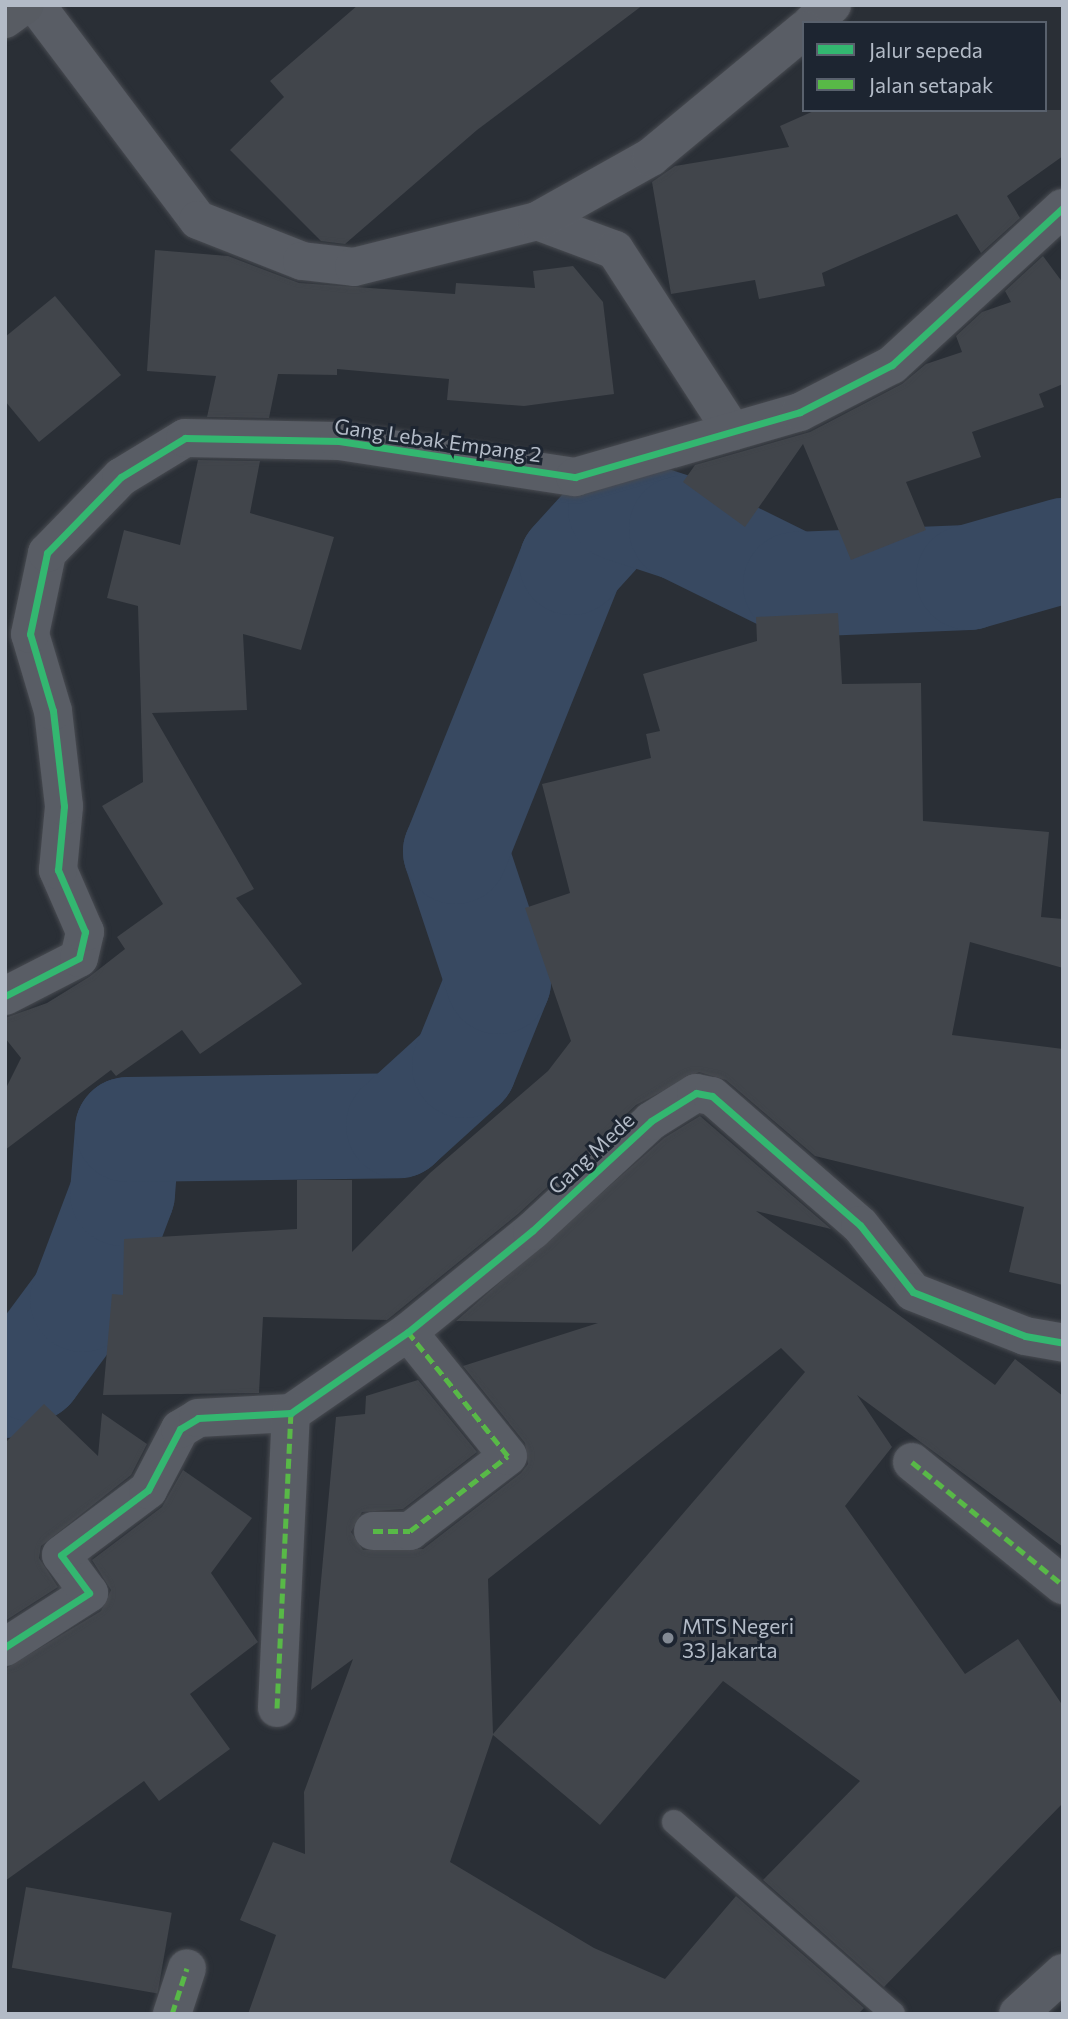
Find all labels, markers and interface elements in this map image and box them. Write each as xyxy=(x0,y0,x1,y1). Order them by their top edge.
legend xyxy=(802,21,1047,112)
text: Jalur sepeda xyxy=(869,37,983,62)
text: Jalan setapak xyxy=(869,72,993,97)
street label: Gang Lebak Empang 2 xyxy=(333,413,543,467)
street label: Gang Mede xyxy=(543,1107,639,1199)
place label: MTS Negeri 33 Jakarta xyxy=(682,1613,794,1663)
marker: MTS Negeri 33 Jakarta xyxy=(660,1630,676,1646)

